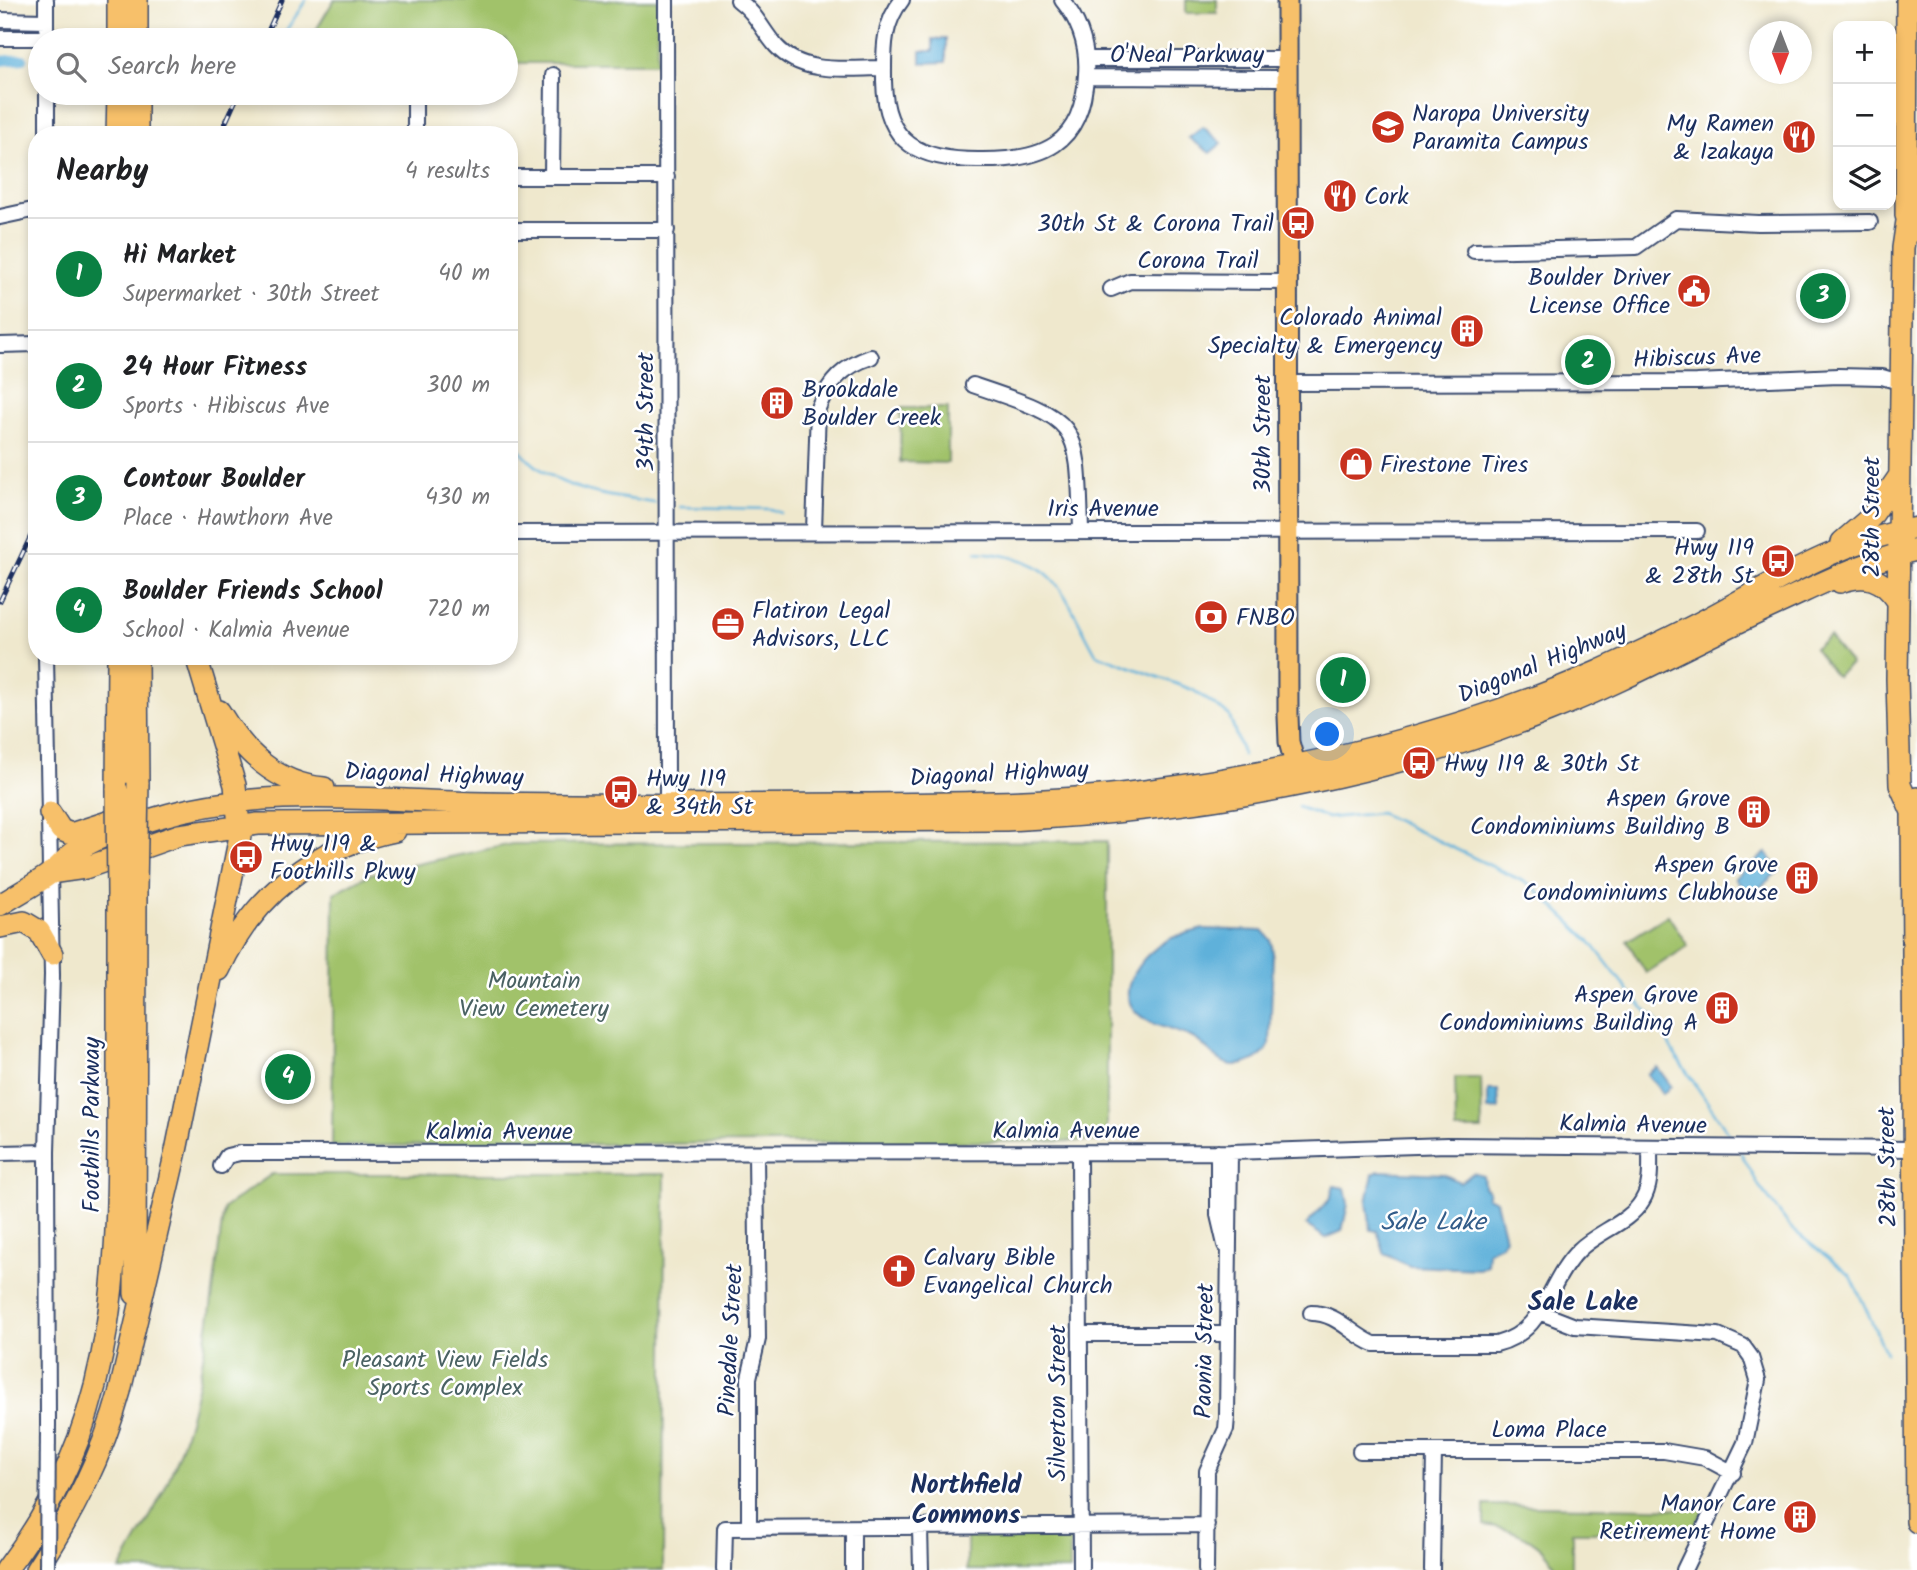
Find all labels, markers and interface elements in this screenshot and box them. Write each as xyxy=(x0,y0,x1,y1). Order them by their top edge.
north arrow xyxy=(1749,21,1812,84)
map controls xyxy=(1833,21,1896,210)
button: + xyxy=(1833,21,1896,84)
search box xyxy=(28,28,518,105)
street label: O'Neal Parkway xyxy=(1110,36,1265,75)
text: Search here xyxy=(108,46,236,88)
icon: search xyxy=(52,48,90,86)
button: − xyxy=(1833,84,1896,147)
place label: Naropa University Paramita Campus xyxy=(1412,95,1590,162)
place label: My Ramen & Izakaya xyxy=(1666,105,1774,172)
school or university icon: Naropa University Paramita Campus xyxy=(1369,108,1407,146)
restaurant icon: My Ramen & Izakaya xyxy=(1780,118,1818,156)
button: layers xyxy=(1833,147,1896,210)
text: Nearby xyxy=(56,148,148,196)
text: 4 results xyxy=(405,154,490,190)
restaurant icon: Cork xyxy=(1321,177,1359,215)
place label: Cork xyxy=(1364,178,1409,217)
bus stop icon: 30th St & Corona Trail xyxy=(1279,204,1317,242)
place label: 30th St & Corona Trail xyxy=(1037,205,1274,244)
text: Hi Market xyxy=(123,235,236,277)
street label: Corona Trail xyxy=(1137,242,1259,281)
text: 1 xyxy=(76,256,82,292)
text: 40 m xyxy=(438,256,490,292)
place label: Boulder Driver License Office xyxy=(1528,259,1672,326)
pin: 3 xyxy=(1800,270,1846,322)
public building icon: Boulder Driver License Office xyxy=(1675,272,1713,310)
text: Supermarket · 30th Street xyxy=(123,277,379,313)
place label: Colorado Animal Specialty & Emergency xyxy=(1208,299,1443,366)
building icon: Colorado Animal Specialty & Emergency xyxy=(1448,312,1486,350)
pin: 2 xyxy=(1565,336,1611,388)
street label: Hibiscus Ave xyxy=(1632,337,1762,380)
text: 24 Hour Fitness xyxy=(123,347,307,389)
street label: 34th Street xyxy=(627,352,666,472)
text: 2 xyxy=(72,368,86,404)
text: 300 m xyxy=(426,368,490,404)
place label: Brookdale Boulder Creek xyxy=(802,371,942,438)
street label: 30th Street xyxy=(1244,374,1283,493)
building icon: Brookdale Boulder Creek xyxy=(758,384,796,422)
text: Sports · Hibiscus Ave xyxy=(123,389,329,425)
shop icon: Firestone Tires xyxy=(1337,445,1375,483)
place label: Firestone Tires xyxy=(1380,446,1528,485)
street label: 28th Street xyxy=(1853,456,1892,578)
text: Contour Boulder xyxy=(123,459,305,501)
text: 3 xyxy=(73,480,85,516)
text: 430 m xyxy=(425,480,490,516)
street label: Iris Avenue xyxy=(1047,490,1159,529)
text: Place · Hawthorn Ave xyxy=(123,501,333,537)
place label: Hwy 119 & 28th St xyxy=(1645,529,1755,596)
bus stop icon: Hwy 119 & 28th St xyxy=(1759,542,1797,580)
text: Boulder Friends School xyxy=(123,571,383,613)
text: 4 xyxy=(73,592,85,628)
text: 720 m xyxy=(427,592,490,628)
place label: Flatiron Legal Advisors, LLC xyxy=(752,592,890,659)
bank icon: FNBO xyxy=(1192,598,1230,636)
place label: FNBO xyxy=(1236,599,1295,638)
office icon: Flatiron Legal Advisors, LLC xyxy=(709,605,747,643)
street label: Diagonal Highway xyxy=(1452,612,1634,715)
text: School · Kalmia Avenue xyxy=(123,613,350,649)
pin: 1 xyxy=(1320,654,1366,706)
your location xyxy=(1310,717,1344,751)
bus stop icon: Hwy 119 & 30th St xyxy=(1400,744,1438,782)
place label: Hwy 119 & 30th St xyxy=(1444,745,1640,784)
street label: Diagonal Highway xyxy=(909,750,1090,799)
street label: Diagonal Highway xyxy=(344,753,525,798)
place label: Hwy 119 & 34th St xyxy=(646,760,754,827)
bus stop icon: Hwy 119 & 34th St xyxy=(602,773,640,811)
place label: Aspen Grove Condominiums Building B xyxy=(1470,780,1730,847)
building icon: Aspen Grove Condominiums Building B xyxy=(1735,793,1773,831)
place label: Hwy 119 & Foothills Pkwy xyxy=(270,825,416,892)
bus stop icon: Hwy 119 & Foothills Pkwy xyxy=(227,838,265,876)
place label: Aspen Grove Condominiums Clubhouse xyxy=(1523,846,1778,913)
building icon: Aspen Grove Condominiums Clubhouse xyxy=(1783,859,1821,897)
park label: Mountain View Cemetery xyxy=(459,962,609,1029)
place label: Aspen Grove Condominiums Building A xyxy=(1439,976,1698,1043)
building icon: Aspen Grove Condominiums Building A xyxy=(1703,989,1741,1027)
street label: Foothills Parkway xyxy=(73,1036,112,1213)
pin: 4 xyxy=(265,1051,311,1103)
street label: Kalmia Avenue xyxy=(1559,1105,1707,1146)
street label: 28th Street xyxy=(1868,1105,1909,1228)
street label: Kalmia Avenue xyxy=(992,1112,1140,1151)
street label: Kalmia Avenue xyxy=(425,1113,573,1152)
water label: Sale Lake xyxy=(1381,1202,1488,1244)
place label: Calvary Bible Evangelical Church xyxy=(923,1239,1113,1306)
church icon: Calvary Bible Evangelical Church xyxy=(880,1252,918,1290)
street label: Pinedale Street xyxy=(708,1262,755,1417)
street label: Paonia Street xyxy=(1185,1282,1226,1419)
district label: Sale Lake xyxy=(1528,1282,1638,1324)
street label: Silverton Street xyxy=(1039,1324,1078,1481)
park label: Pleasant View Fields Sports Complex xyxy=(342,1341,548,1408)
street label: Loma Place xyxy=(1491,1411,1607,1450)
district label: Northfield Commons xyxy=(910,1465,1023,1537)
place label: Manor Care Retirement Home xyxy=(1599,1485,1776,1552)
building icon: Manor Care Retirement Home xyxy=(1781,1498,1819,1536)

